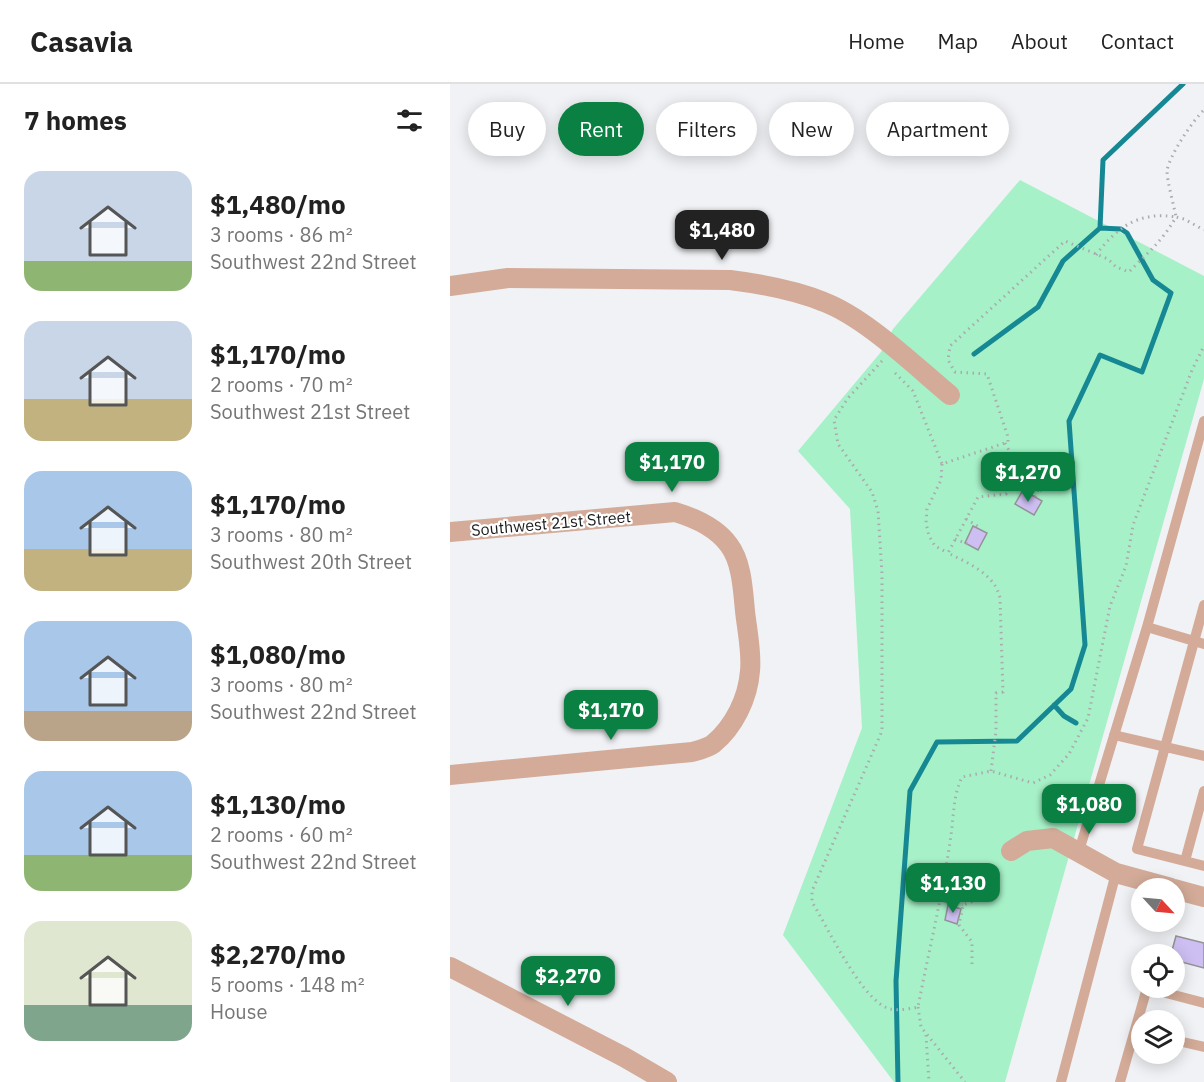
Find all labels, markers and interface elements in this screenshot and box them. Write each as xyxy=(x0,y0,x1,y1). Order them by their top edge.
text: Casavia xyxy=(30,23,133,60)
text: Home xyxy=(848,27,905,55)
text: Map xyxy=(938,27,978,55)
text: About xyxy=(1011,27,1068,55)
text: Contact xyxy=(1101,27,1174,55)
chip: Buy xyxy=(468,102,546,156)
chip: Rent xyxy=(558,102,644,156)
chip: Filters xyxy=(656,102,757,156)
chip: New xyxy=(769,102,854,156)
chip: Apartment xyxy=(866,102,1009,156)
text: 7 homes xyxy=(24,103,127,137)
icon: filters xyxy=(393,104,426,137)
text: $1,480/mo xyxy=(210,187,346,221)
icon: home xyxy=(72,195,144,267)
pin: $1,480 xyxy=(673,210,771,261)
text: $1,480 xyxy=(689,216,755,243)
text: 3 rooms · 86 m² xyxy=(210,221,353,248)
text: Southwest 22nd Street xyxy=(210,248,417,275)
text: $1,170/mo xyxy=(210,337,346,371)
icon: home xyxy=(72,345,144,417)
text: 2 rooms · 70 m² xyxy=(210,371,353,398)
text: Southwest 21st Street xyxy=(210,398,410,425)
pin: $1,170 xyxy=(623,442,721,493)
text: $1,170 xyxy=(639,448,705,475)
pin: $1,270 xyxy=(979,452,1077,503)
text: $1,270 xyxy=(995,458,1061,485)
text: $1,170/mo xyxy=(210,487,346,521)
icon: home xyxy=(72,495,144,567)
street label: Southwest 21st Street xyxy=(470,506,632,540)
text: 3 rooms · 80 m² xyxy=(210,521,353,548)
text: Southwest 20th Street xyxy=(210,548,412,575)
text: $1,080/mo xyxy=(210,637,346,671)
icon: home xyxy=(72,645,144,717)
text: 3 rooms · 80 m² xyxy=(210,671,353,698)
pin: $1,170 xyxy=(562,690,660,741)
text: $1,170 xyxy=(578,696,644,723)
text: Southwest 22nd Street xyxy=(210,698,417,725)
pin: $1,080 xyxy=(1040,784,1138,835)
text: $1,130/mo xyxy=(210,787,346,821)
text: $1,080 xyxy=(1056,790,1122,817)
icon: home xyxy=(72,795,144,867)
text: 2 rooms · 60 m² xyxy=(210,821,353,848)
text: Southwest 22nd Street xyxy=(210,848,417,875)
pin: $1,130 xyxy=(904,863,1002,914)
text: $1,130 xyxy=(920,869,986,896)
north arrow xyxy=(1131,878,1185,932)
map controls xyxy=(1131,878,1185,1064)
text: $2,270/mo xyxy=(210,937,346,971)
button: locate xyxy=(1131,944,1185,998)
icon: home xyxy=(72,945,144,1017)
pin: $2,270 xyxy=(519,956,617,1007)
text: $2,270 xyxy=(535,962,601,989)
text: 5 rooms · 148 m² xyxy=(210,971,365,998)
text: House xyxy=(210,998,267,1025)
button: layers xyxy=(1131,1010,1185,1064)

